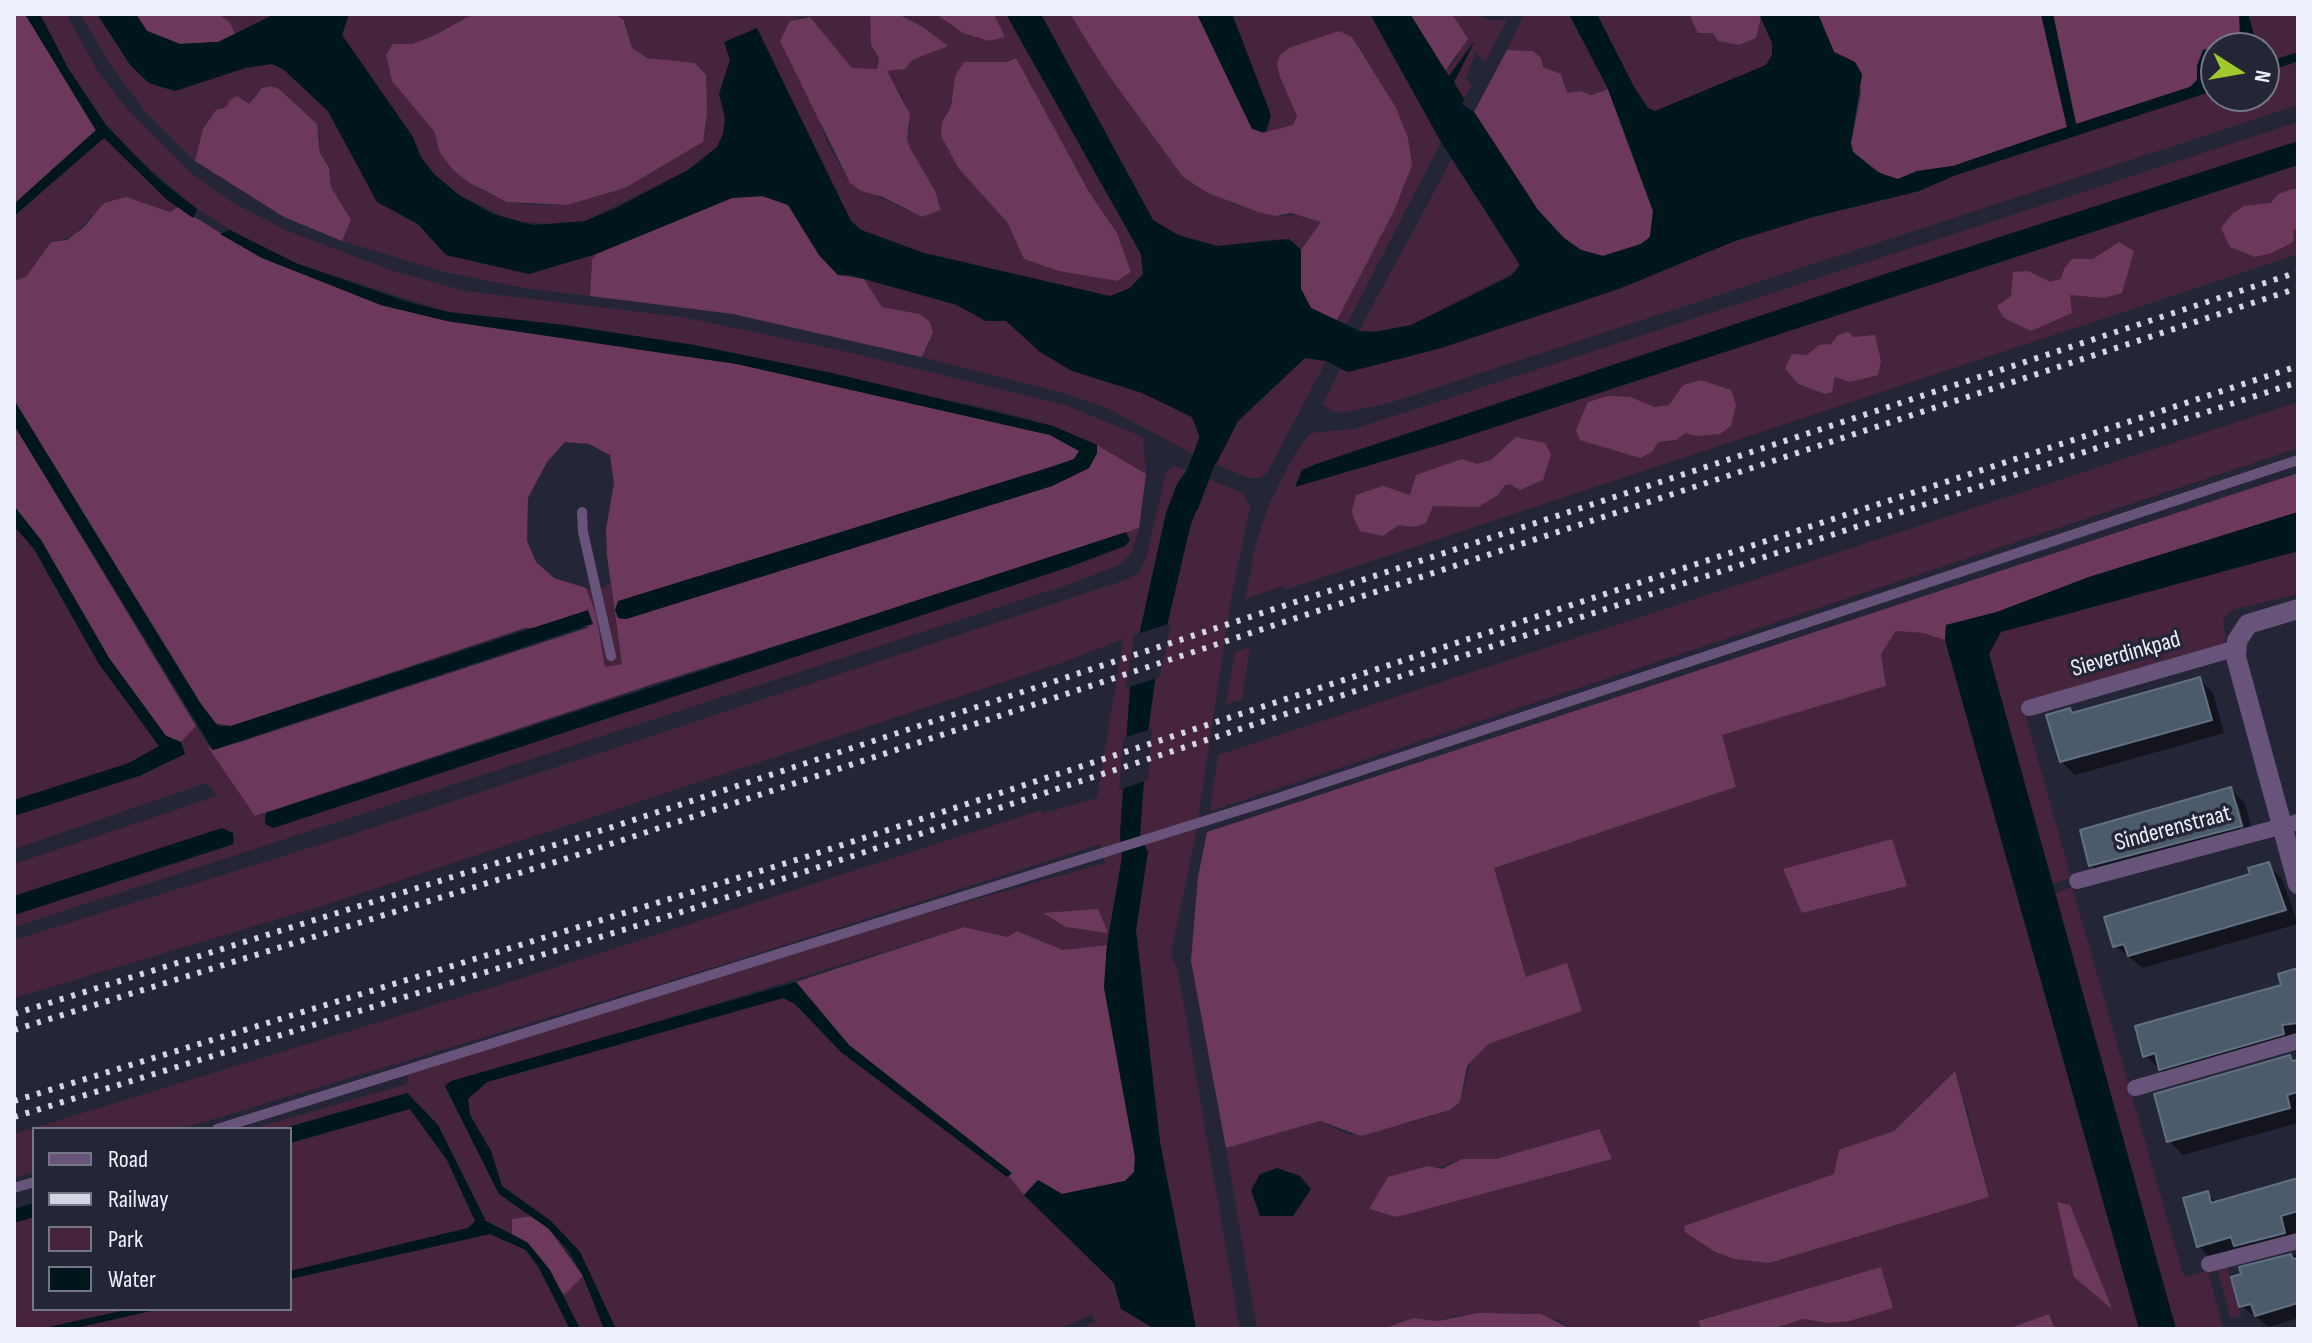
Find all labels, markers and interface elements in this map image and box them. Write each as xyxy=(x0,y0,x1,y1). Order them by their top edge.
north arrow xyxy=(2200,32,2280,112)
text: N xyxy=(2248,68,2276,85)
street label: Sieverdinkpad xyxy=(2068,626,2184,684)
street label: Sinderenstraat xyxy=(2112,800,2234,858)
legend xyxy=(32,1127,292,1311)
text: Road xyxy=(108,1145,148,1174)
text: Railway xyxy=(108,1185,168,1214)
text: Park xyxy=(108,1225,143,1254)
text: Water xyxy=(108,1265,156,1294)

